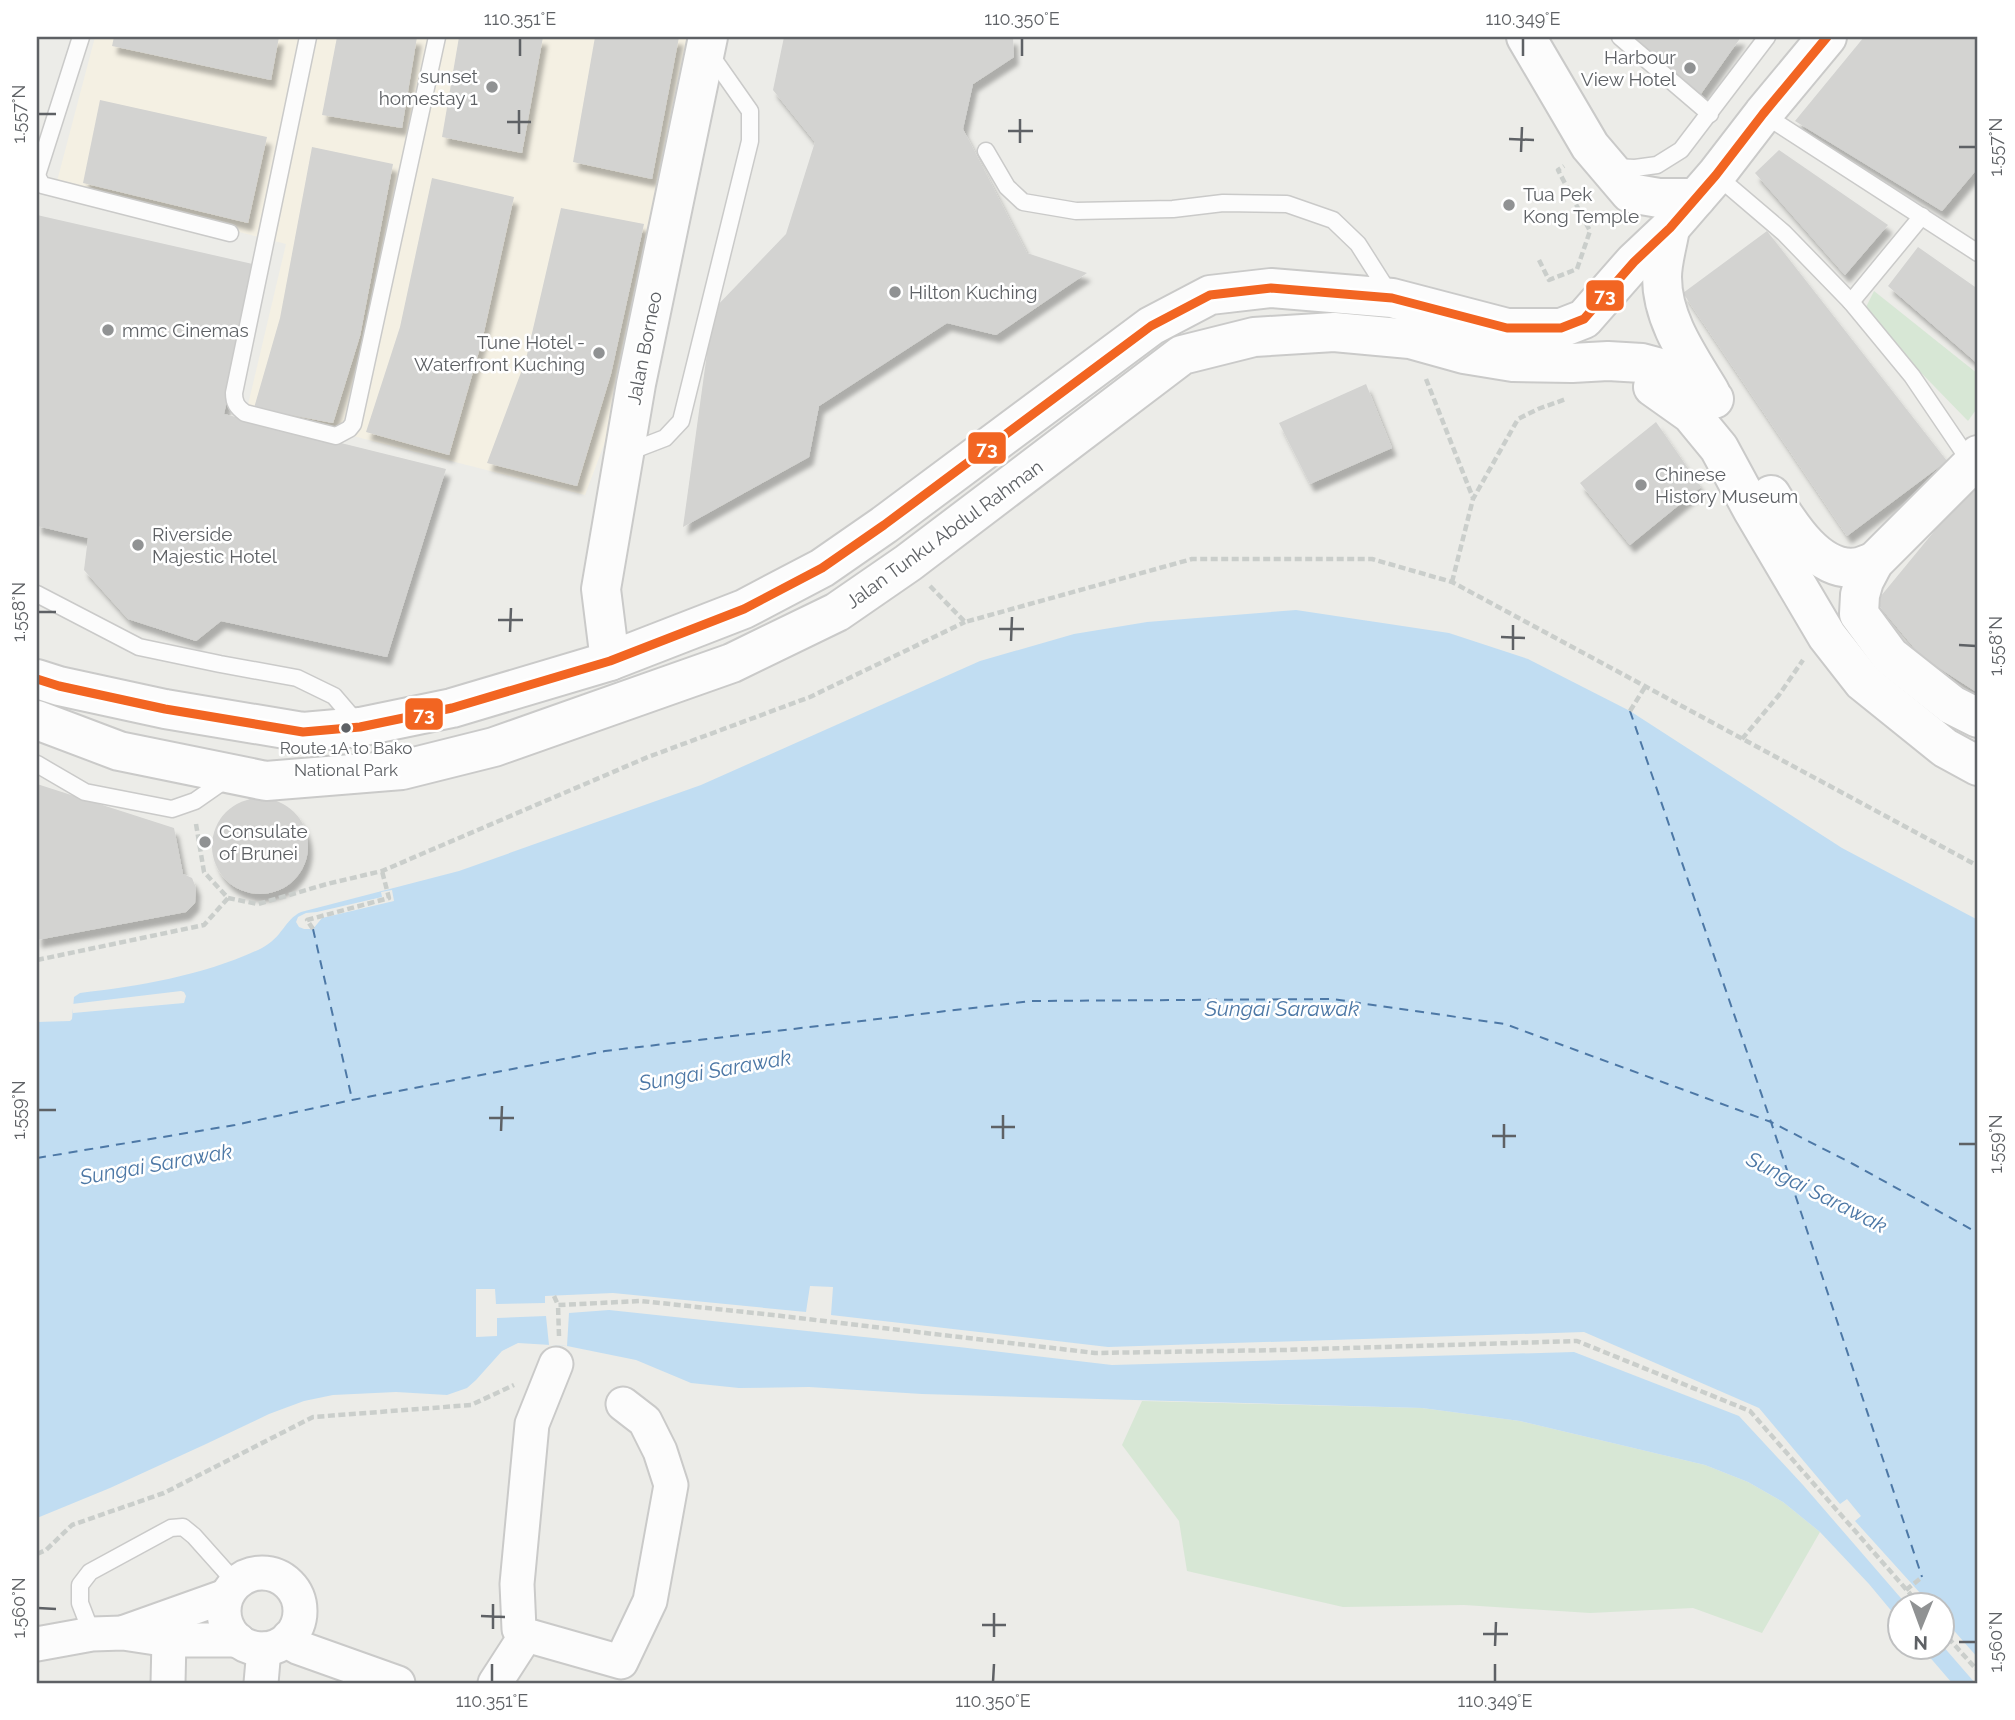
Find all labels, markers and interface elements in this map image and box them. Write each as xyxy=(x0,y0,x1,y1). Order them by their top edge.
text: 110.351°E xyxy=(484,8,556,29)
text: 110.350°E xyxy=(984,8,1060,29)
text: 110.349°E xyxy=(1486,8,1561,29)
place label: Harbour View Hotel xyxy=(1581,46,1677,90)
marker: Harbour View Hotel xyxy=(1682,60,1698,76)
place label: sunset homestay 1 xyxy=(379,65,479,109)
marker: sunset homestay 1 xyxy=(484,79,500,95)
text: 1.557°N xyxy=(8,85,29,143)
text: 1.557°N xyxy=(1985,118,2006,176)
place label: Tua Pek Kong Temple xyxy=(1523,183,1639,227)
marker: Tua Pek Kong Temple xyxy=(1501,197,1517,213)
line badge: 73 xyxy=(1585,279,1625,312)
place label: Hilton Kuching xyxy=(909,281,1037,303)
marker: Hilton Kuching xyxy=(887,284,903,300)
text: 73 xyxy=(1594,284,1616,306)
street label: Jalan Borneo xyxy=(622,289,666,407)
place label: mmc Cinemas xyxy=(122,319,249,341)
marker: mmc Cinemas xyxy=(100,322,116,338)
place label: Tune Hotel - Waterfront Kuching xyxy=(414,331,585,375)
marker: Tune Hotel - Waterfront Kuching xyxy=(591,345,607,361)
line badge: 73 xyxy=(967,431,1007,465)
text: 73 xyxy=(976,437,998,459)
street label: Jalan Tunku Abdul Rahman xyxy=(841,455,1047,613)
place label: Chinese History Museum xyxy=(1655,463,1798,507)
marker: Chinese History Museum xyxy=(1633,477,1649,493)
place label: Riverside Majestic Hotel xyxy=(152,523,278,567)
marker: Riverside Majestic Hotel xyxy=(130,537,146,553)
text: 1.558°N xyxy=(8,582,29,642)
text: 1.558°N xyxy=(1985,616,2006,676)
line badge: 73 xyxy=(404,697,444,731)
text: 73 xyxy=(413,703,435,725)
marker: Route 1A to Bako National Park xyxy=(339,721,353,735)
place label: Route 1A to Bako National Park xyxy=(280,738,412,780)
place label: Consulate of Brunei xyxy=(219,820,308,864)
marker: Consulate of Brunei xyxy=(197,834,213,850)
water label: Sungai Sarawak xyxy=(1204,996,1359,1021)
water label: Sungai Sarawak xyxy=(636,1044,793,1096)
text: 1.559°N xyxy=(8,1080,29,1140)
text: 1.559°N xyxy=(1985,1114,2006,1174)
water label: Sungai Sarawak xyxy=(77,1138,234,1190)
water label: Sungai Sarawak xyxy=(1742,1145,1891,1238)
text: 1.560°N xyxy=(8,1577,29,1639)
north arrow xyxy=(1885,1590,1955,1660)
text: 1.560°N xyxy=(1985,1611,2006,1673)
text: N xyxy=(1913,1632,1928,1654)
text: 110.351°E xyxy=(456,1690,528,1711)
text: 110.350°E xyxy=(955,1690,1031,1711)
text: 110.349°E xyxy=(1458,1690,1533,1711)

